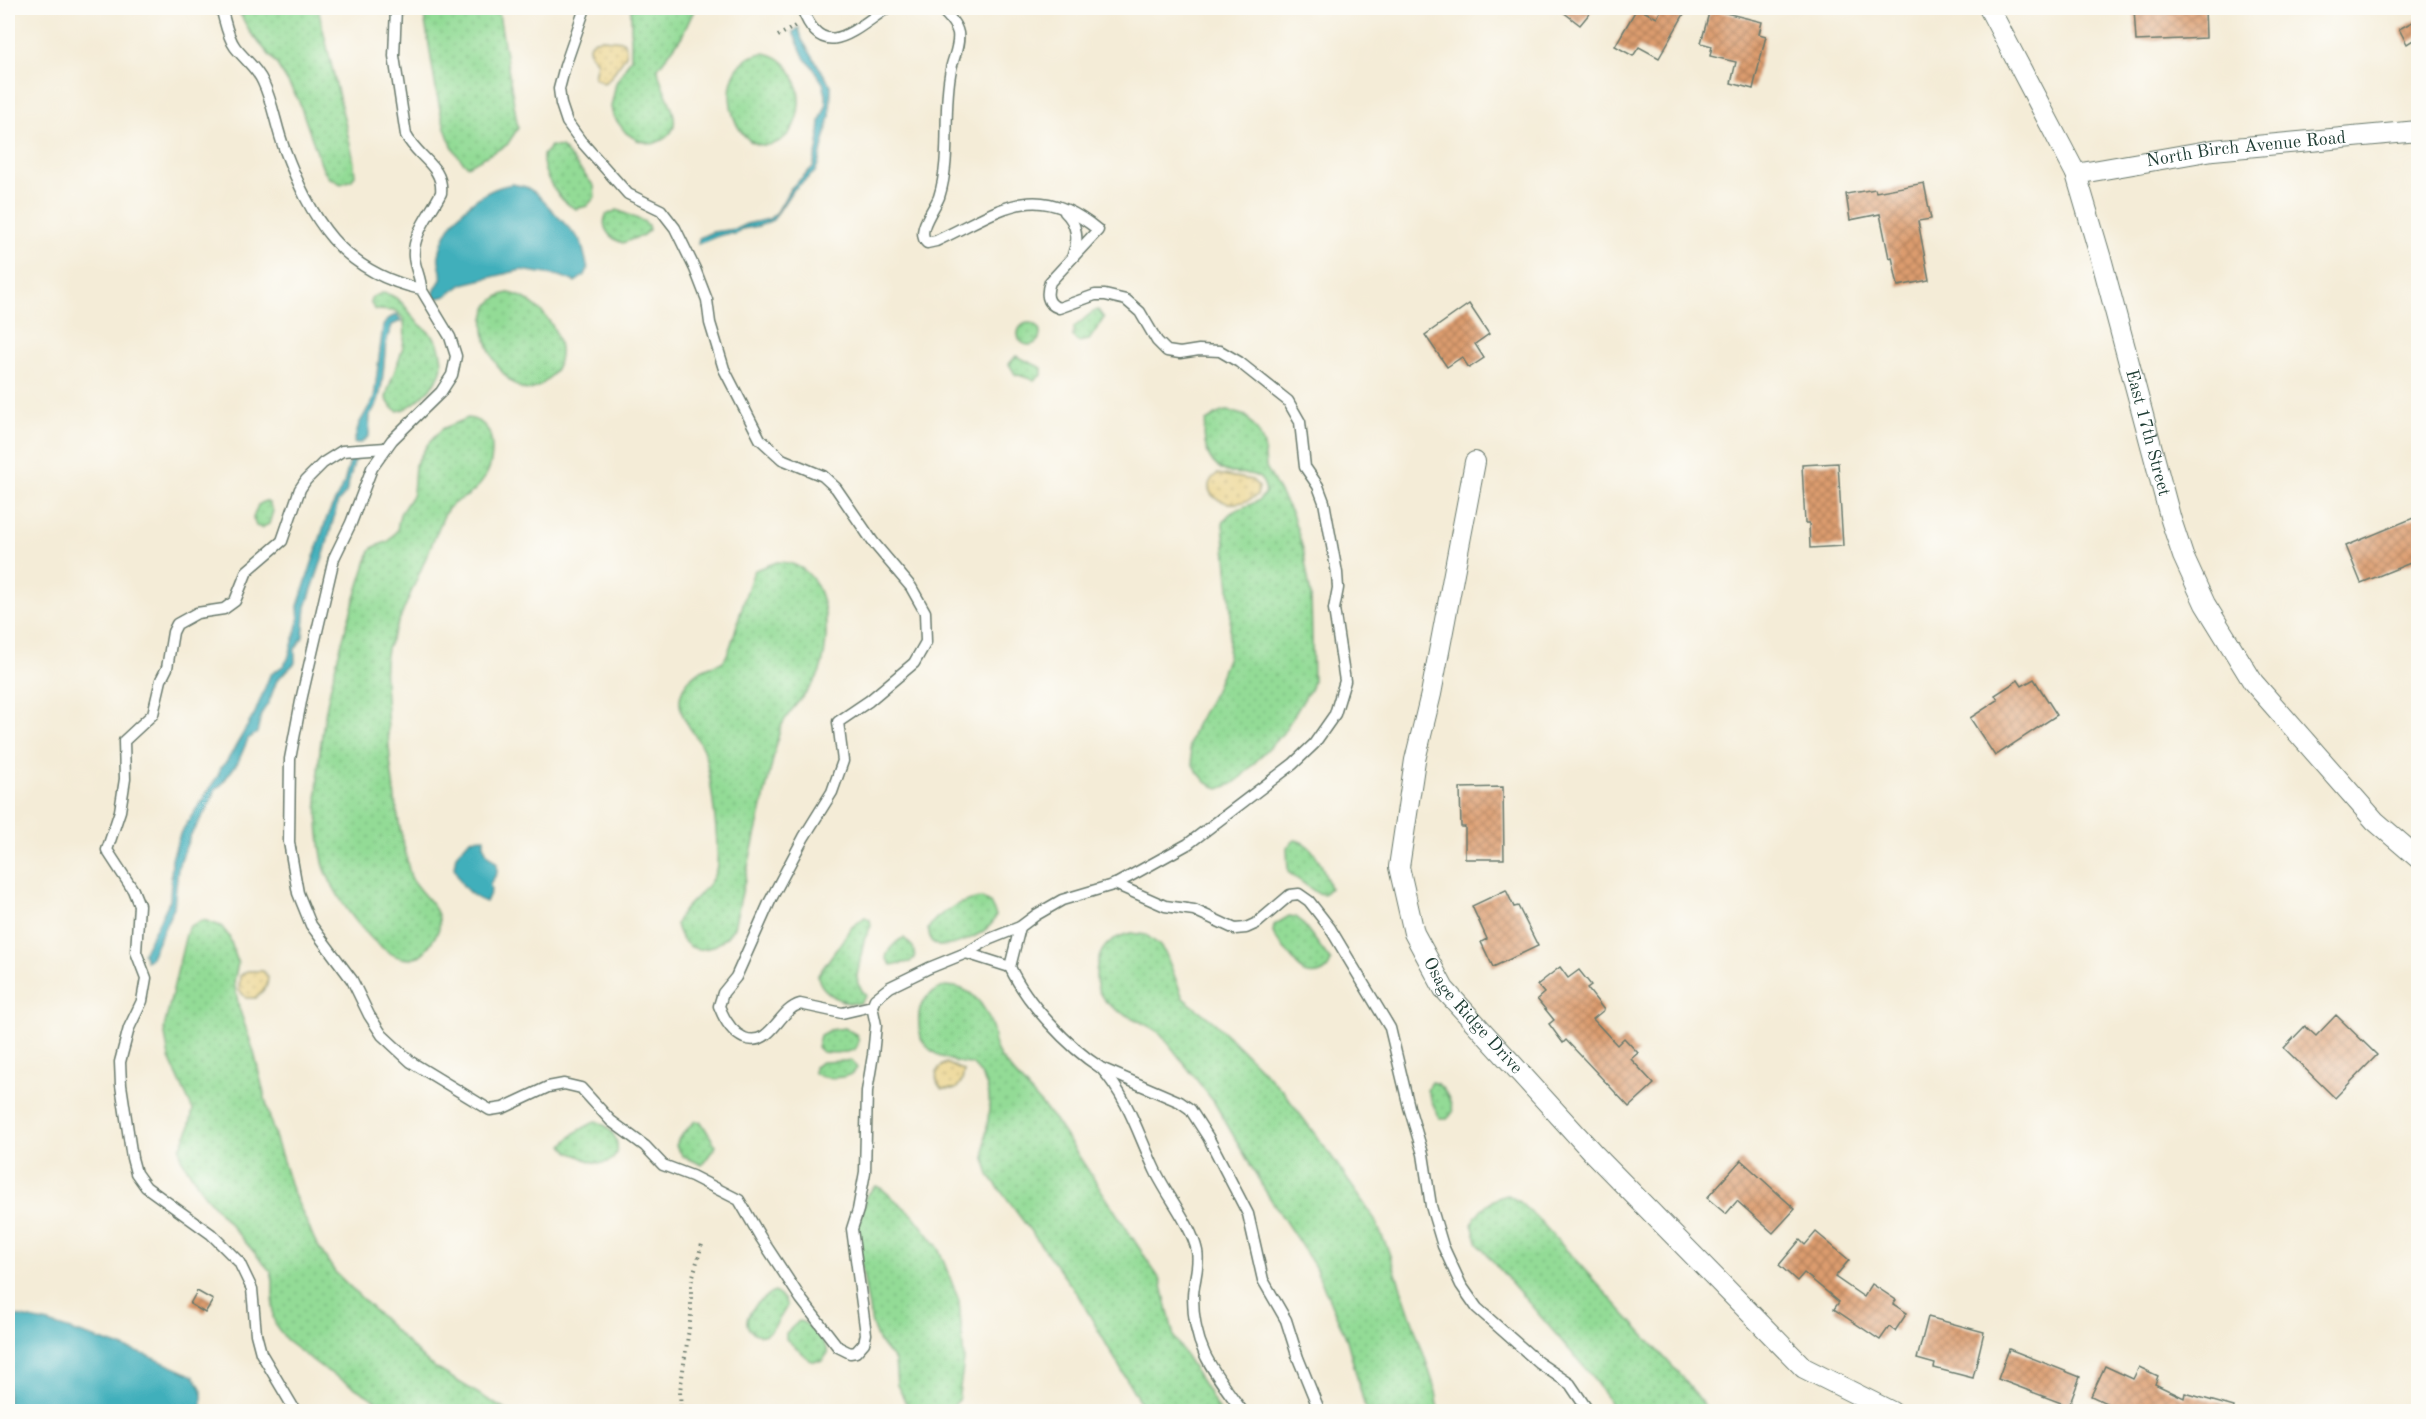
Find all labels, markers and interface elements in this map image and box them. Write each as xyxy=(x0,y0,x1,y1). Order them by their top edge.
street label: North Birch Avenue Road xyxy=(2145,129,2347,171)
street label: East 17th Street xyxy=(2122,368,2173,498)
street label: Osage Ridge Drive xyxy=(1420,954,1526,1078)

